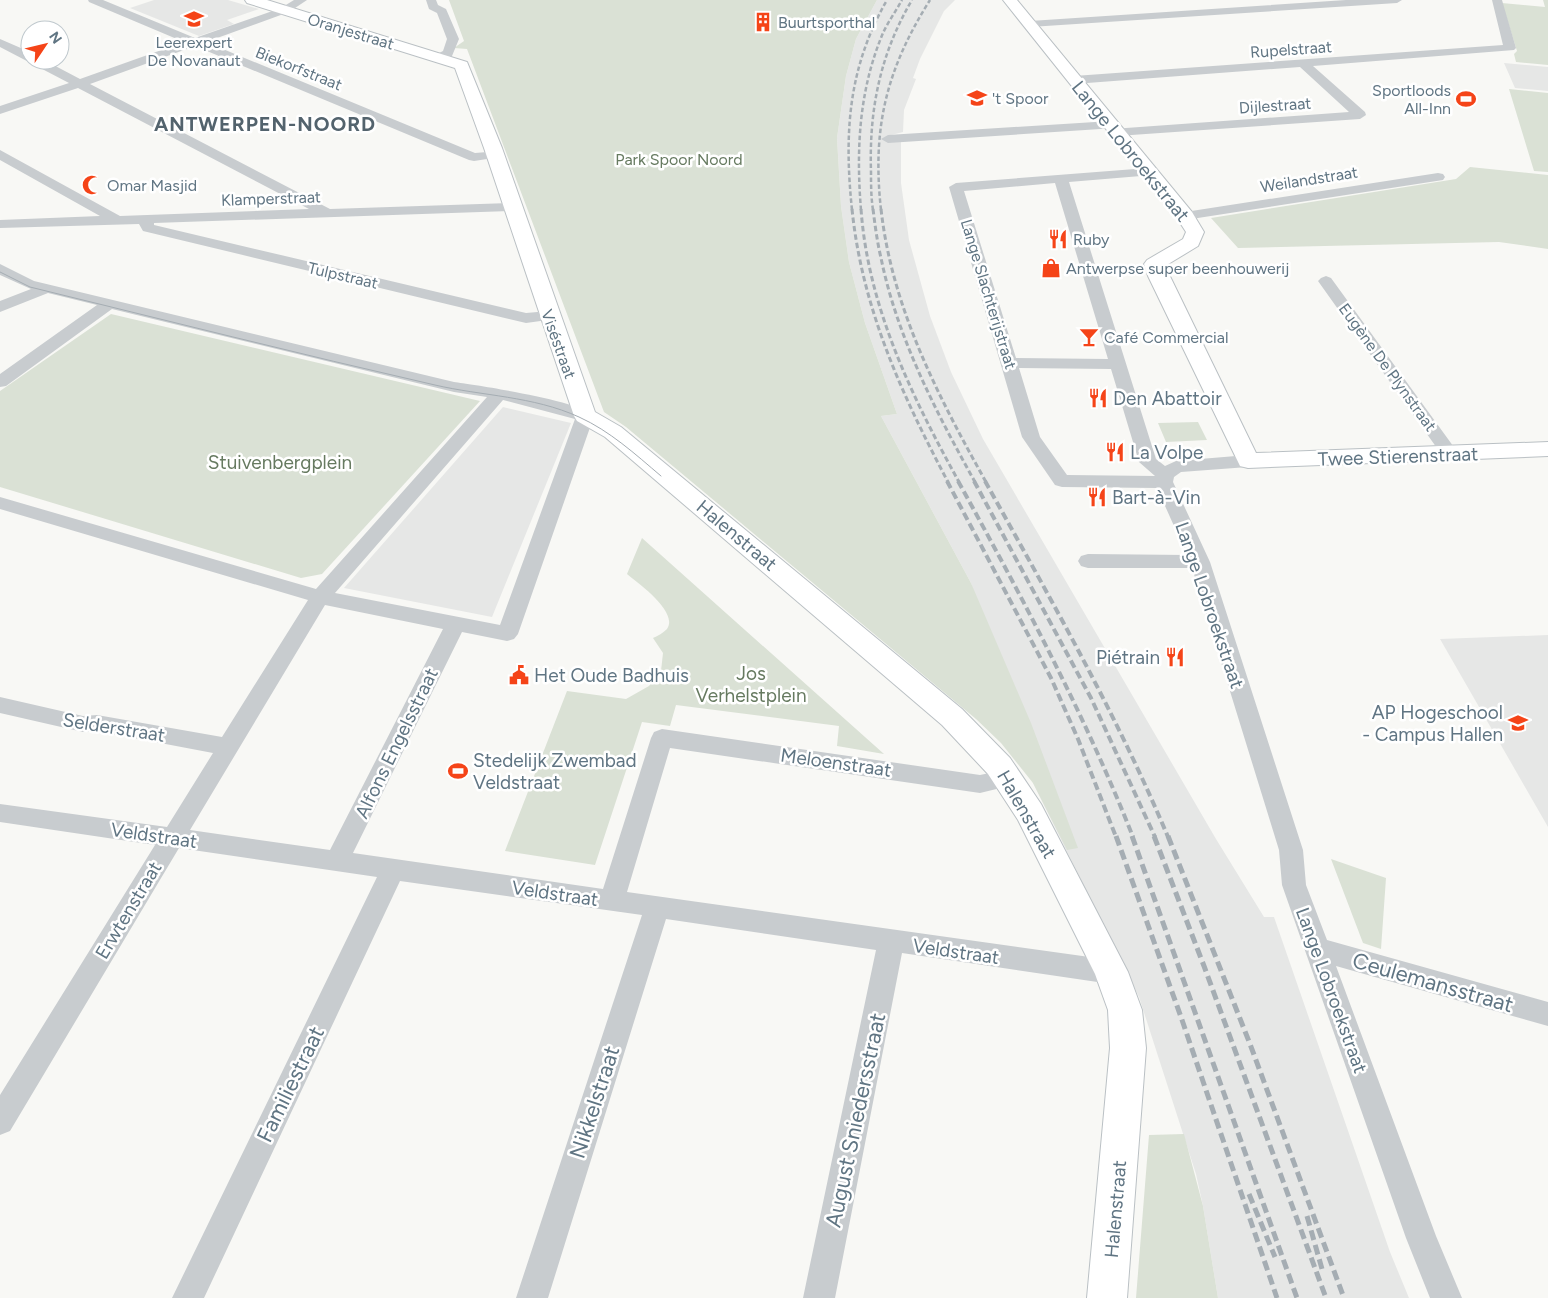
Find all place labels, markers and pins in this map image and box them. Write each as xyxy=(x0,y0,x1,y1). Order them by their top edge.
school or university icon: Leerexpert De Novanaut xyxy=(183,8,205,30)
building icon: Buurtsporthal xyxy=(752,11,774,33)
place label: Buurtsporthal xyxy=(778,13,875,32)
place label: Leerexpert De Novanaut xyxy=(147,33,241,70)
place label: Sportloods All-Inn xyxy=(1372,81,1451,118)
school or university icon: 't Spoor xyxy=(966,87,988,109)
sports icon: Sportloods All-Inn xyxy=(1455,88,1477,110)
place label: 't Spoor xyxy=(992,89,1049,108)
mosque icon: Omar Masjid xyxy=(81,174,103,196)
place label: Omar Masjid xyxy=(107,176,197,195)
restaurant icon: Ruby xyxy=(1047,228,1069,250)
place label: Ruby xyxy=(1073,230,1110,249)
shop icon: Antwerpse super beenhouwerij xyxy=(1040,257,1062,279)
place label: Antwerpse super beenhouwerij xyxy=(1066,259,1289,278)
bar icon: Café Commercial xyxy=(1078,326,1100,348)
place label: Café Commercial xyxy=(1104,328,1229,347)
restaurant icon: Den Abattoir xyxy=(1087,387,1109,409)
place label: Den Abattoir xyxy=(1113,387,1222,410)
restaurant icon: La Volpe xyxy=(1104,441,1126,463)
place label: La Volpe xyxy=(1130,441,1203,464)
restaurant icon: Bart-à-Vin xyxy=(1086,486,1108,508)
place label: Bart-à-Vin xyxy=(1112,486,1201,509)
place label: Piétrain xyxy=(1096,646,1160,669)
restaurant icon: Piétrain xyxy=(1164,646,1186,668)
public building icon: Het Oude Badhuis xyxy=(508,664,530,686)
place label: Het Oude Badhuis xyxy=(534,664,689,687)
place label: AP Hogeschool - Campus Hallen xyxy=(1362,701,1503,746)
school or university icon: AP Hogeschool - Campus Hallen xyxy=(1507,712,1529,734)
place label: Stedelijk Zwembad Veldstraat xyxy=(473,749,637,794)
sports icon: Stedelijk Zwembad Veldstraat xyxy=(447,760,469,782)

